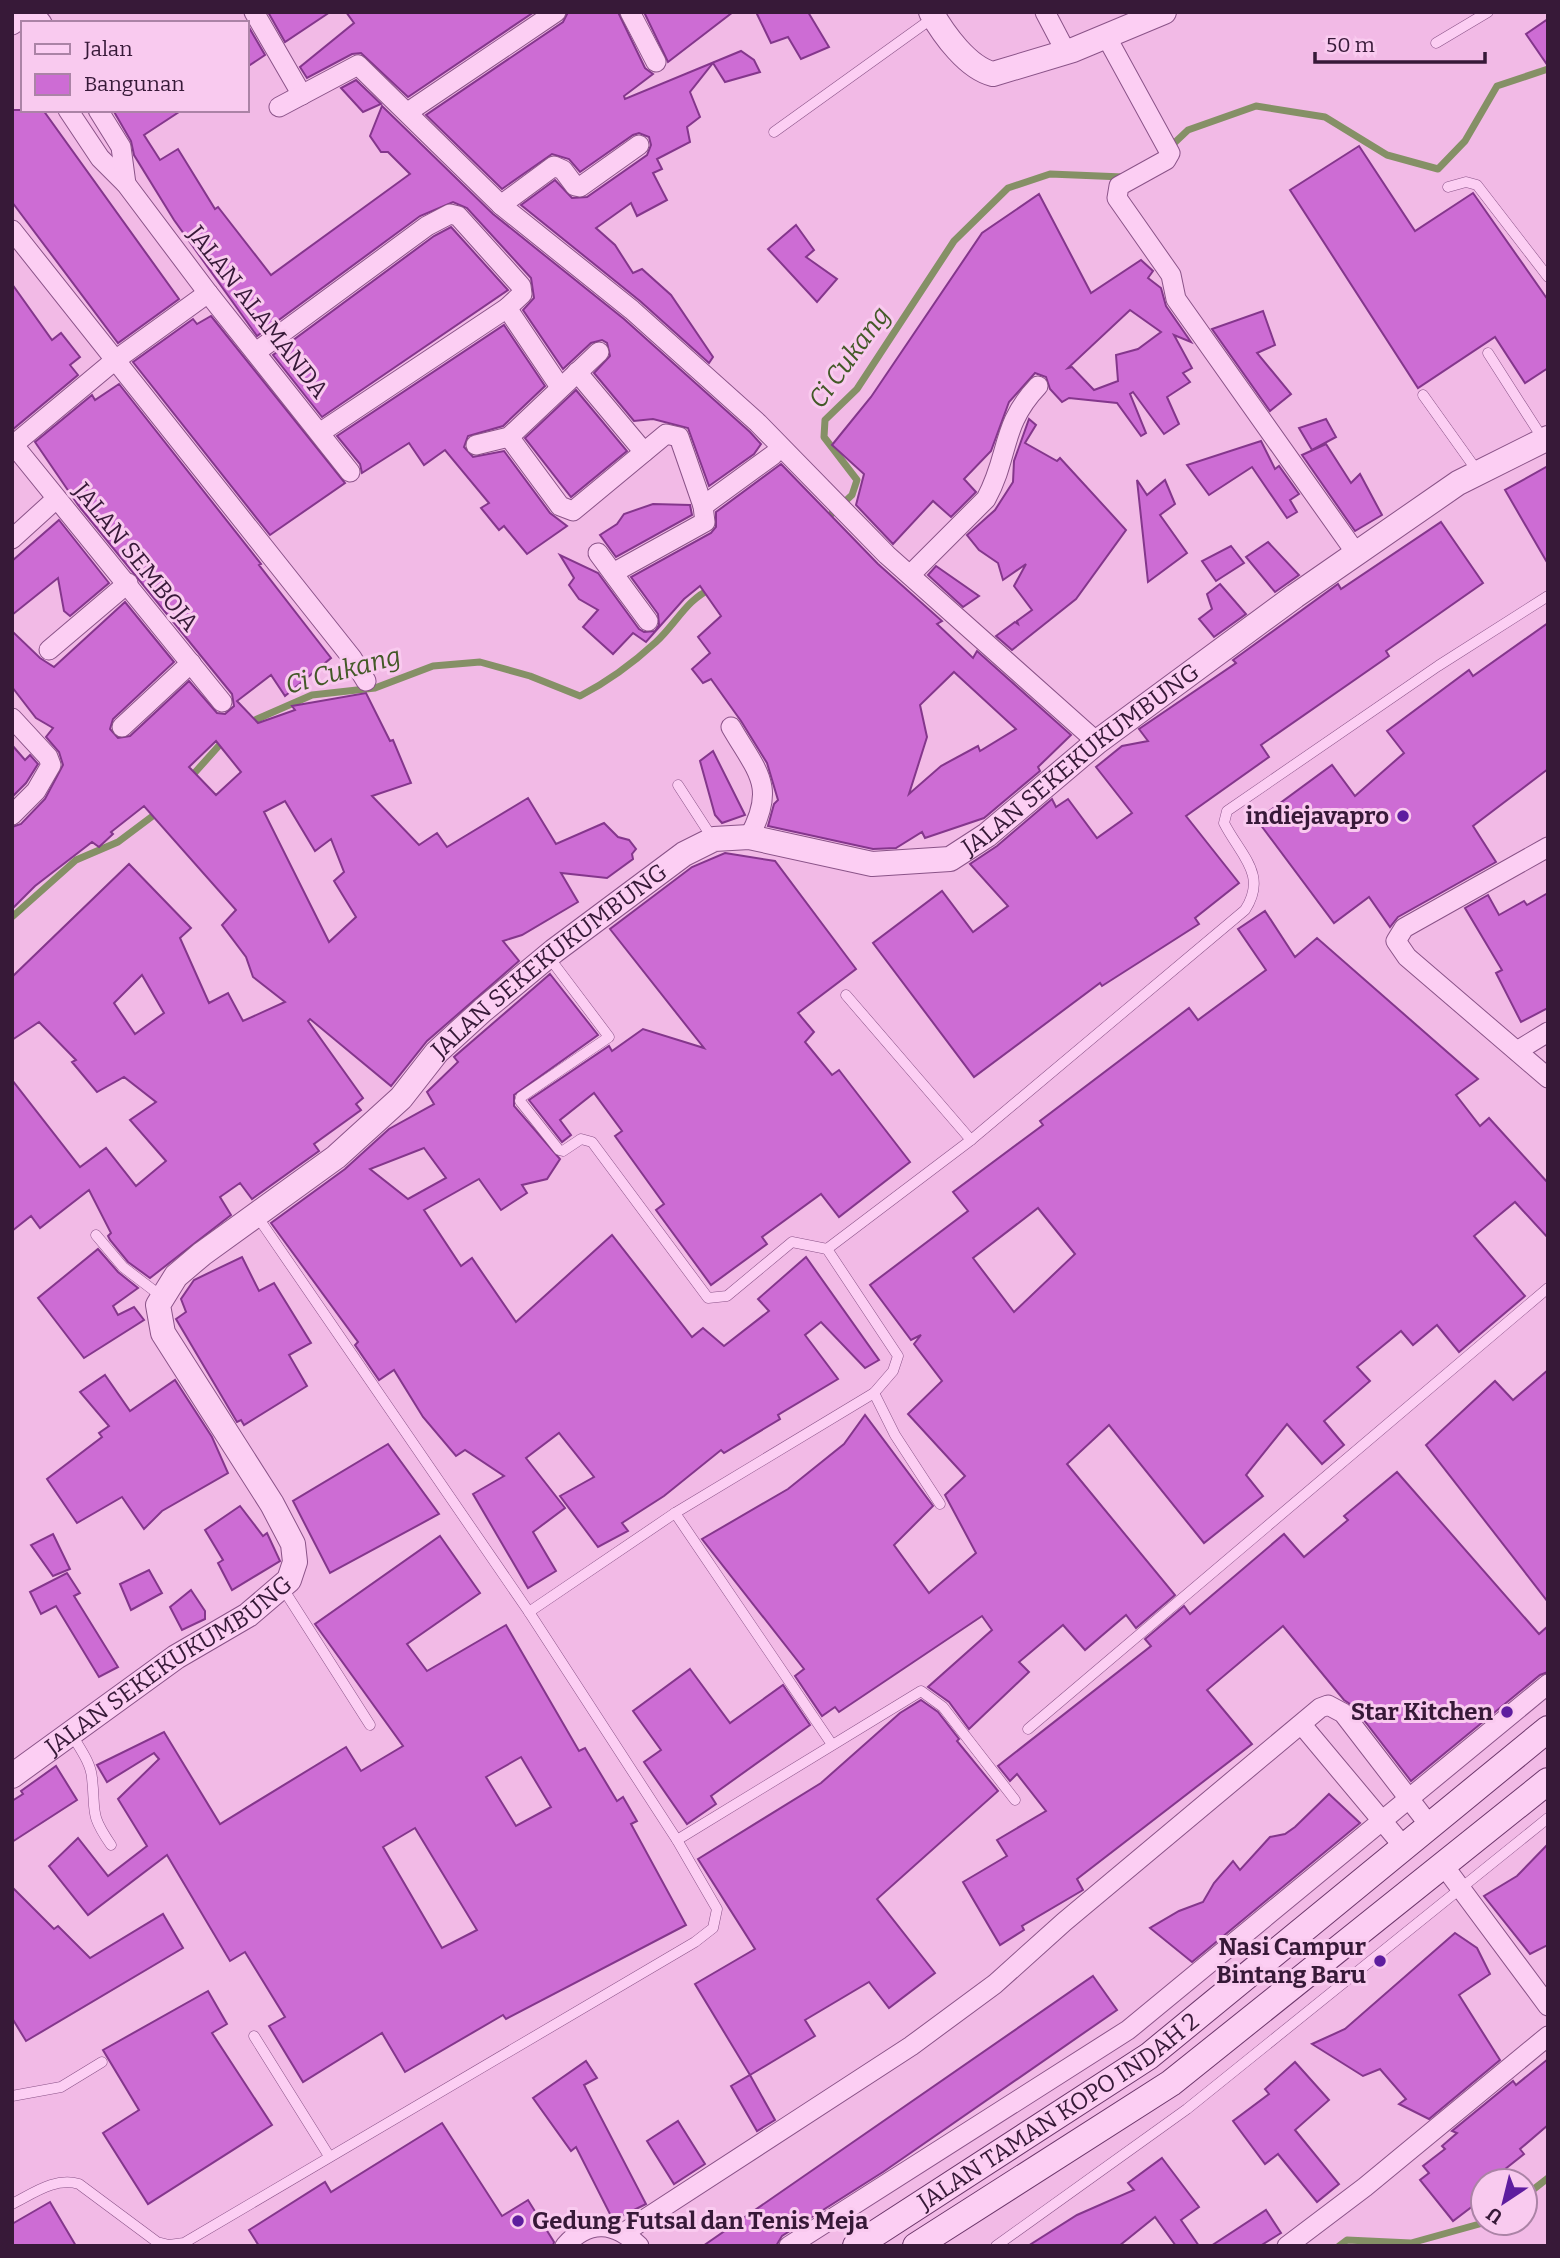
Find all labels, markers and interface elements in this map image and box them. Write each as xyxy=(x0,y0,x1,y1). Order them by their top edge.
legend xyxy=(21,21,248,112)
scale bar xyxy=(1315,21,1485,65)
text: 50 m xyxy=(1326,32,1375,58)
text: Jalan xyxy=(83,36,133,62)
text: Bangunan xyxy=(84,71,185,97)
street label: JALAN ALAMANDA xyxy=(181,219,334,404)
water label: Ci Cukang xyxy=(802,300,897,414)
street label: JALAN SEMBOJA xyxy=(67,476,204,637)
water label: Ci Cukang xyxy=(282,640,404,701)
street label: JALAN SEKEKUKUMBUNG xyxy=(956,657,1205,862)
place label: indiejavapro xyxy=(1246,802,1389,830)
marker: indiejavapro xyxy=(1395,808,1411,824)
street label: JALAN SEKEKUKUMBUNG xyxy=(425,858,673,1065)
street label: JALAN SEKEKUKUMBUNG xyxy=(39,1570,298,1762)
place label: Star Kitchen xyxy=(1351,1698,1494,1726)
marker: Star Kitchen xyxy=(1499,1704,1515,1720)
place label: Nasi Campur Bintang Baru xyxy=(1216,1933,1366,1989)
marker: Nasi Campur Bintang Baru xyxy=(1372,1953,1388,1969)
street label: JALAN TAMAN KOPO INDAH 2 xyxy=(912,2007,1204,2217)
north arrow xyxy=(1469,2167,1539,2237)
text: U xyxy=(1482,2202,1507,2229)
place label: Gedung Futsal dan Tenis Meja xyxy=(532,2207,869,2235)
marker: Gedung Futsal dan Tenis Meja xyxy=(510,2213,526,2229)

